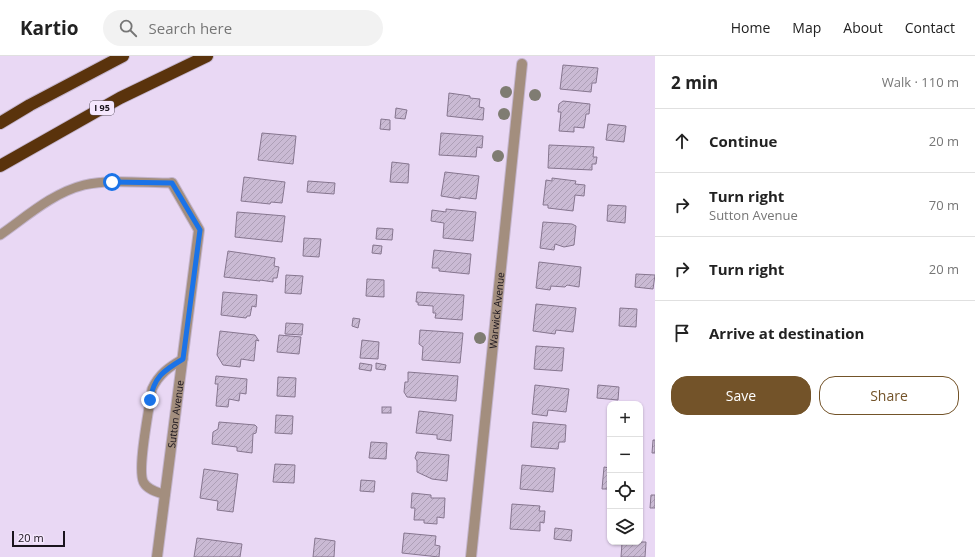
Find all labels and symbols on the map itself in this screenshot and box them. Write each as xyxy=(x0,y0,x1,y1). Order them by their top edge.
road number: I 95 xyxy=(90,101,114,115)
route start xyxy=(103,173,121,191)
street label: Warwick Avenue xyxy=(486,271,507,349)
street label: Sutton Avenue xyxy=(164,379,187,449)
route end xyxy=(141,391,159,409)
scale bar xyxy=(12,529,65,548)

